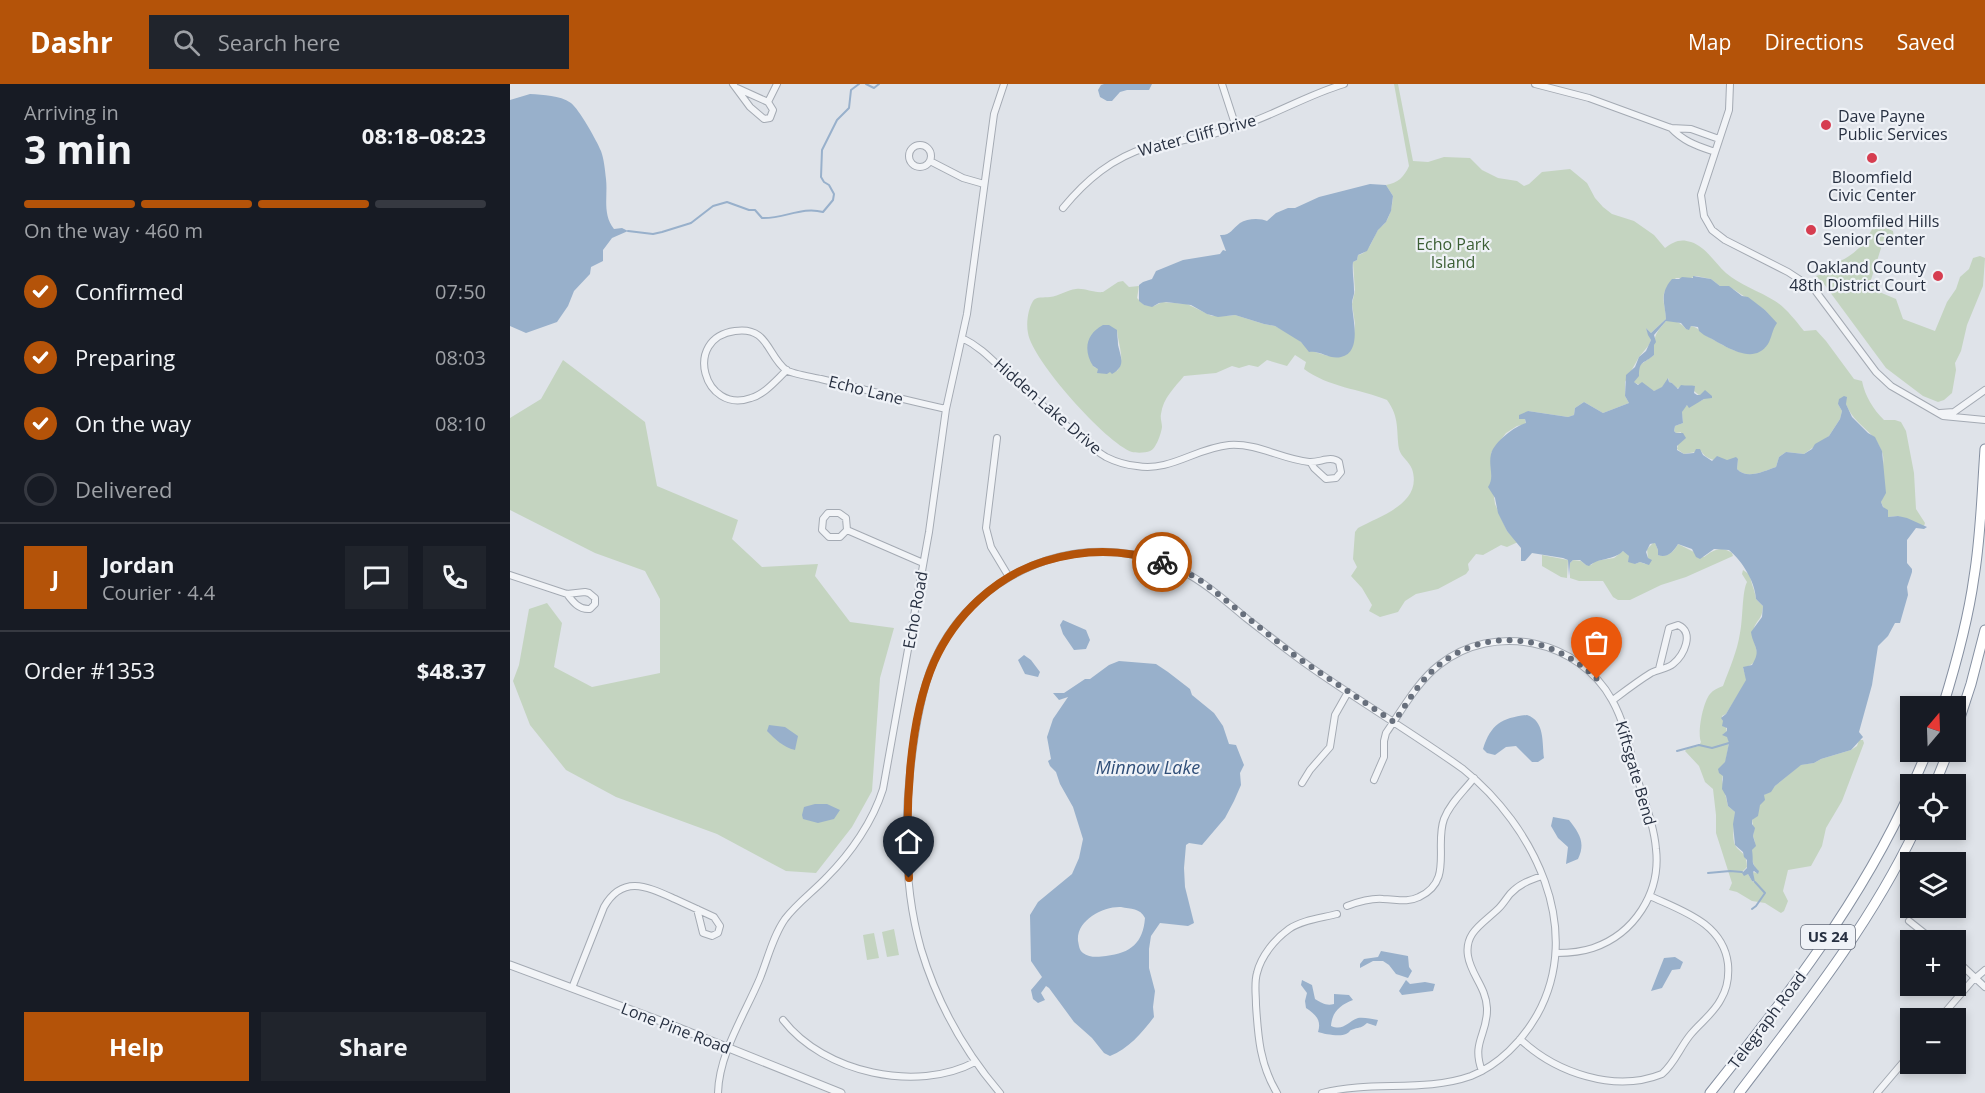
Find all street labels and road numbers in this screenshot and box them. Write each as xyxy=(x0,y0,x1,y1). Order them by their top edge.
street label: Water Cliff Drive xyxy=(1136,109,1258,161)
street label: Hidden Lake Drive xyxy=(989,353,1107,459)
street label: Echo Lane xyxy=(826,370,906,410)
street label: Echo Road xyxy=(897,570,933,650)
street label: Kiftsgate Bend xyxy=(1611,718,1661,828)
road number: US 24 xyxy=(1801,925,1855,949)
street label: Telegraph Road xyxy=(1723,967,1811,1073)
street label: Lone Pine Road xyxy=(618,997,734,1059)

